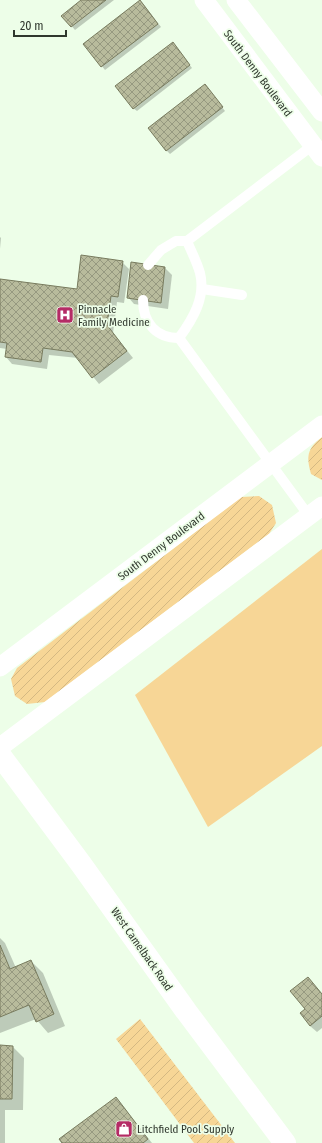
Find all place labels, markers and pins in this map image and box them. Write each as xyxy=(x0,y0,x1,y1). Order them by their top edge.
place label: Pinnacle Family Medicine xyxy=(78,303,150,329)
hospital icon: Pinnacle Family Medicine xyxy=(55,305,75,325)
shop icon: Litchfield Pool Supply xyxy=(114,1119,134,1139)
place label: Litchfield Pool Supply xyxy=(137,1123,234,1136)

